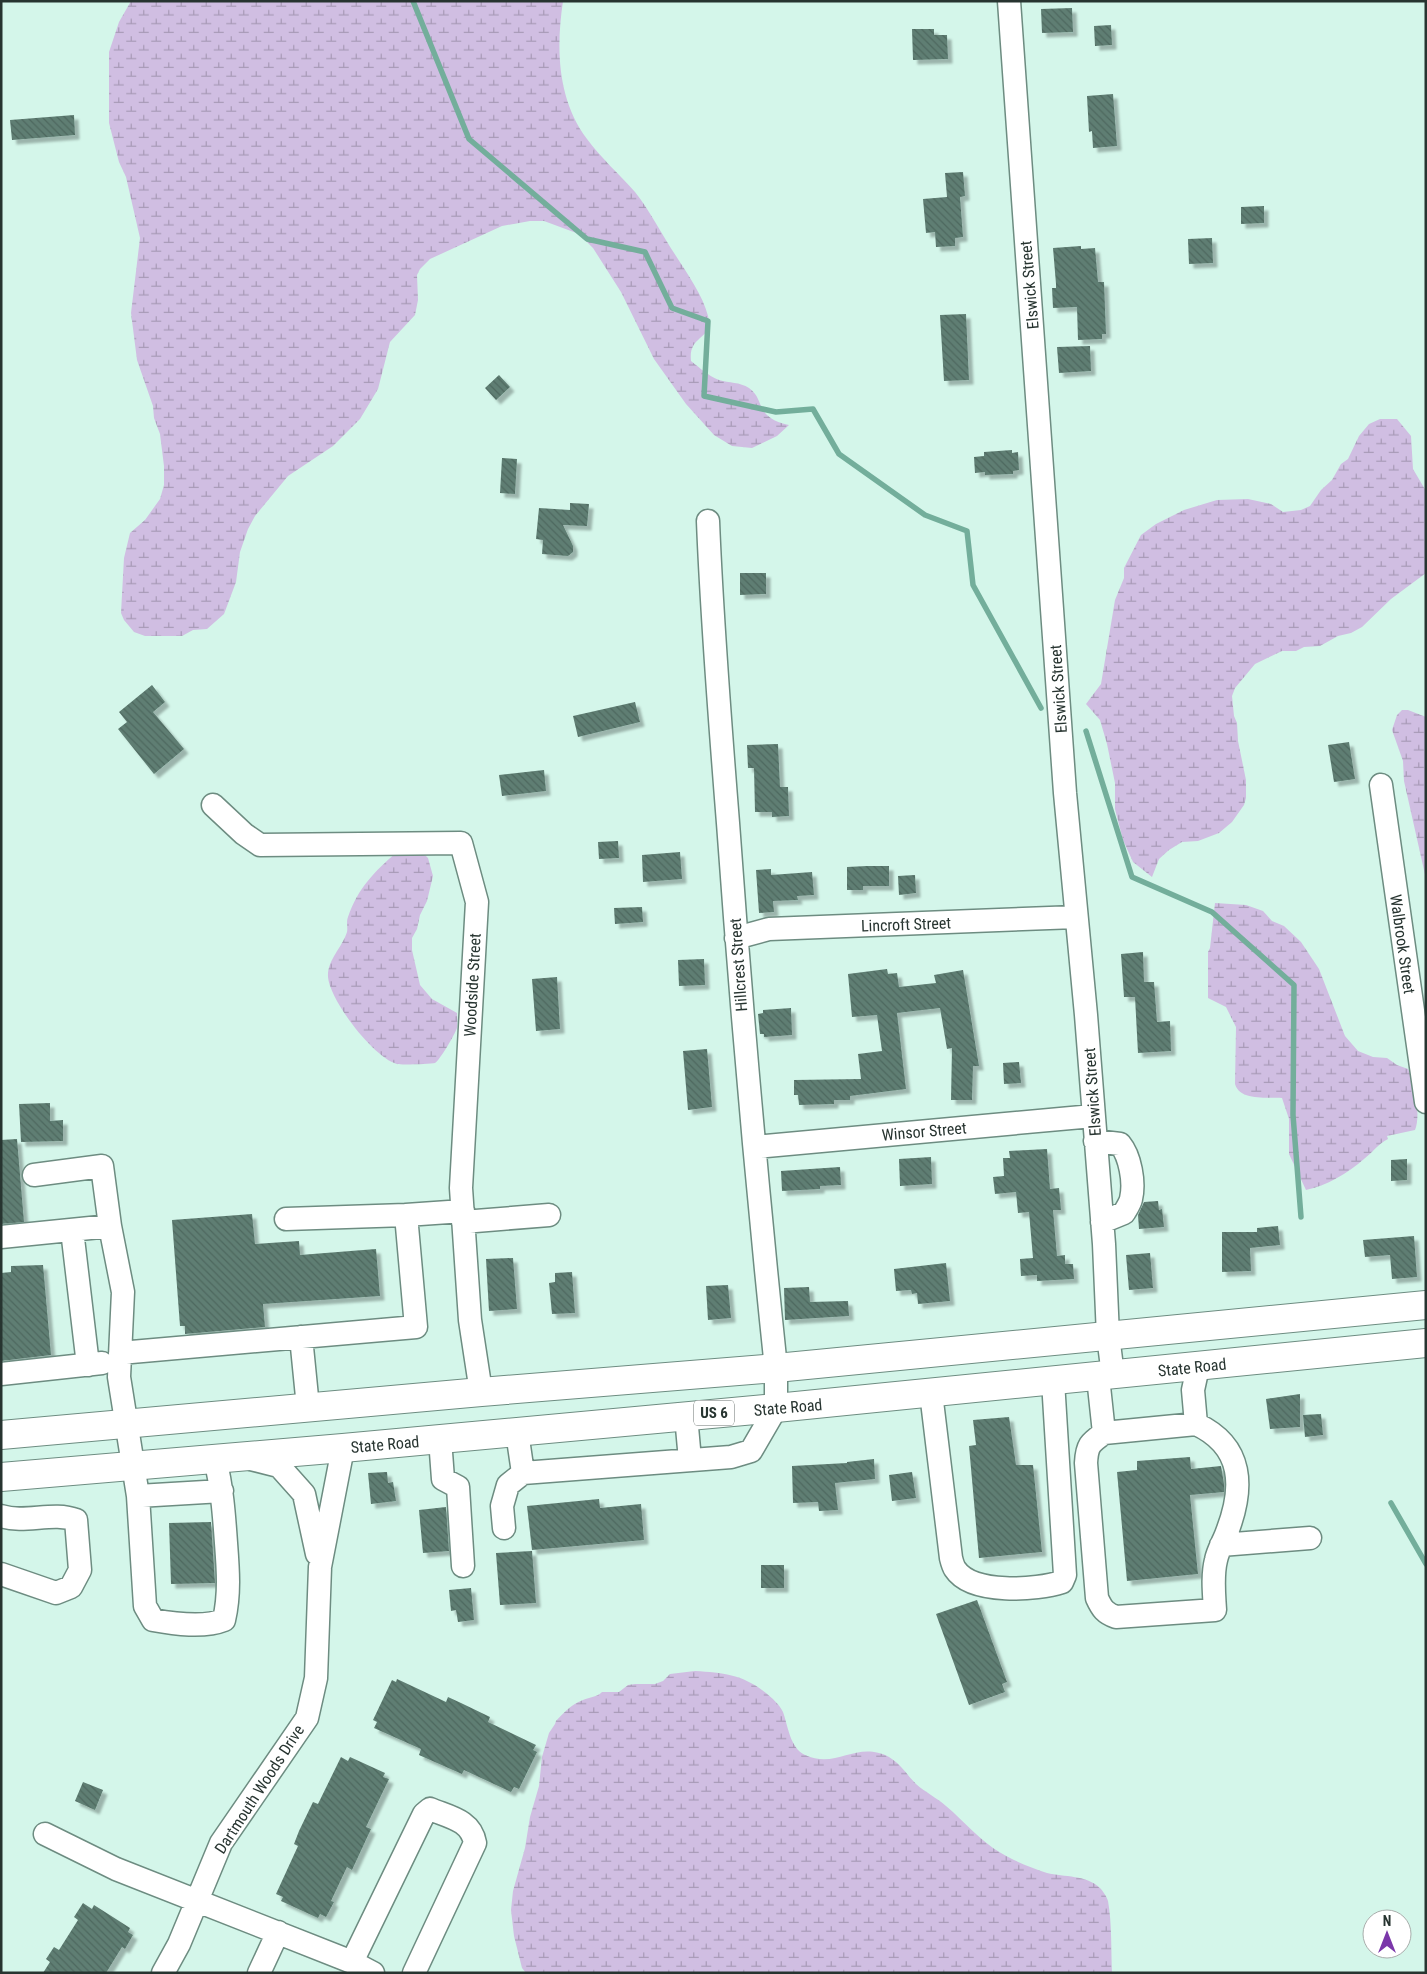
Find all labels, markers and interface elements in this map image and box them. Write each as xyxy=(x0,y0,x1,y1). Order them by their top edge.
street label: Elswick Street xyxy=(1016,240,1043,330)
street label: Elswick Street xyxy=(1046,644,1071,734)
street label: Walbrook Street xyxy=(1386,893,1419,995)
street label: Lincroft Street xyxy=(861,913,952,936)
street label: Hillcrest Street xyxy=(726,917,751,1012)
street label: Woodside Street xyxy=(460,933,485,1037)
street label: Elswick Street xyxy=(1080,1047,1105,1137)
street label: Winsor Street xyxy=(881,1118,967,1145)
street label: State Road xyxy=(1157,1354,1227,1381)
street label: State Road xyxy=(753,1395,823,1420)
road number: US 6 xyxy=(694,1400,734,1426)
street label: State Road xyxy=(350,1432,420,1457)
street label: Dartmouth Woods Drive xyxy=(211,1721,308,1857)
north arrow xyxy=(1362,1909,1412,1959)
text: N xyxy=(1383,1913,1391,1929)

